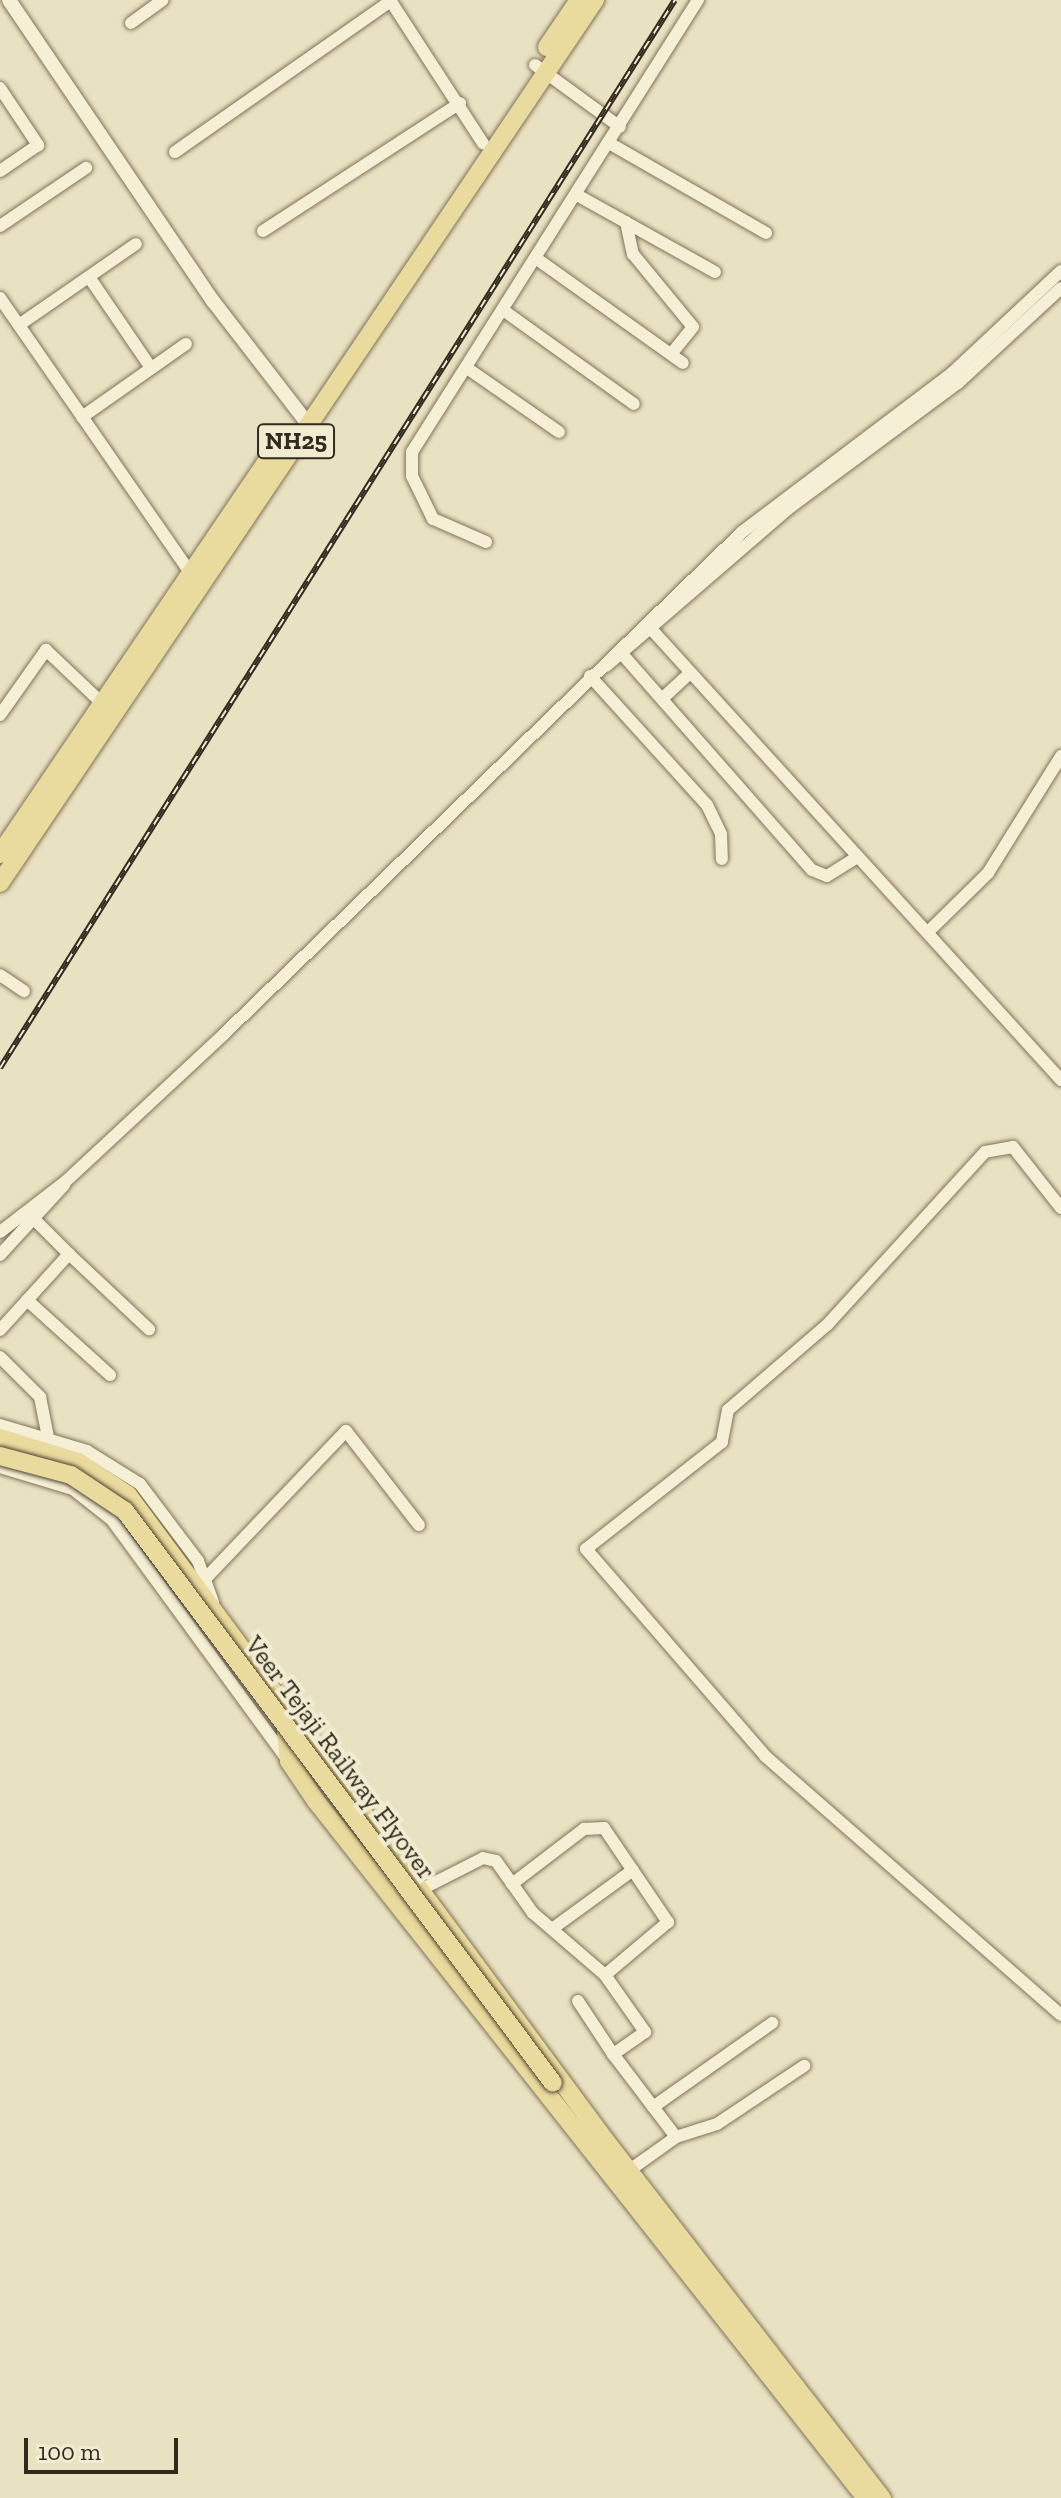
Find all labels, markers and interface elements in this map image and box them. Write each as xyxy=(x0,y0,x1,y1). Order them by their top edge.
road number: NH25 xyxy=(256,421,336,461)
street label: Veer Tejaji Railway Flyover xyxy=(238,1629,442,1887)
scale bar xyxy=(28,2422,182,2472)
text: 100 m xyxy=(38,2437,101,2466)

